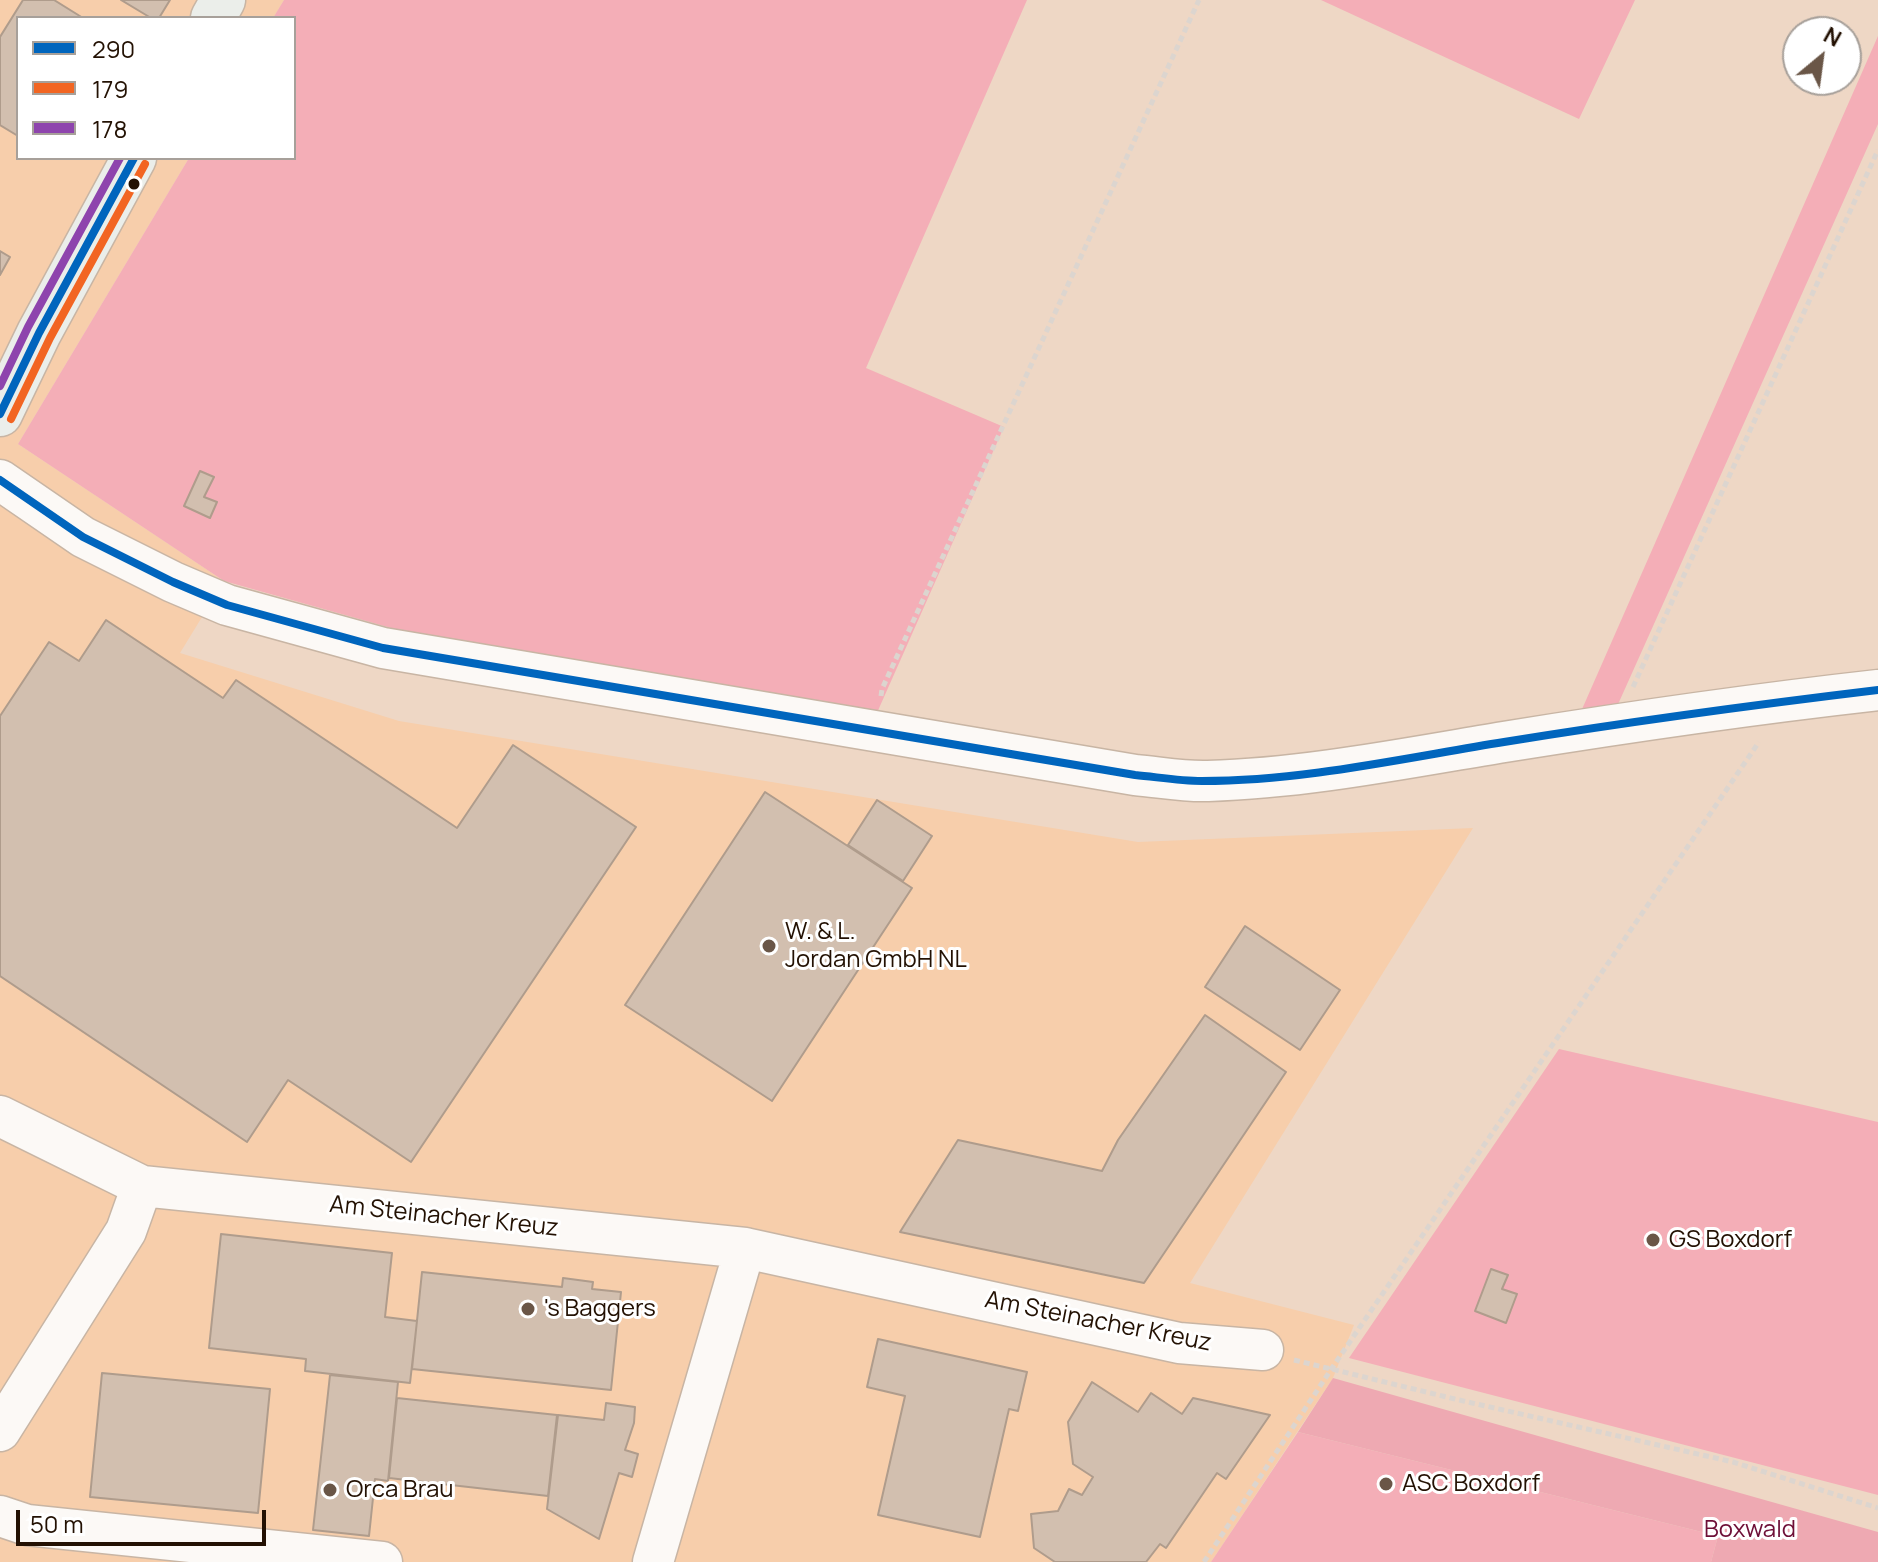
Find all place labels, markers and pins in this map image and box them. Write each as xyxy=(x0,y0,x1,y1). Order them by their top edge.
unlabelled marker xyxy=(126,176,142,192)
place label: W. & L. Jordan GmbH NL xyxy=(785,918,967,974)
marker: W. & L. Jordan GmbH NL xyxy=(760,937,778,955)
place label: GS Boxdorf xyxy=(1669,1226,1792,1254)
marker: GS Boxdorf xyxy=(1644,1231,1662,1249)
place label: 's Baggers xyxy=(544,1295,656,1323)
marker: 's Baggers xyxy=(519,1300,537,1318)
place label: ASC Boxdorf xyxy=(1402,1470,1540,1498)
marker: ASC Boxdorf xyxy=(1377,1475,1395,1493)
place label: Orca Brau xyxy=(346,1476,454,1504)
marker: Orca Brau xyxy=(321,1481,339,1499)

